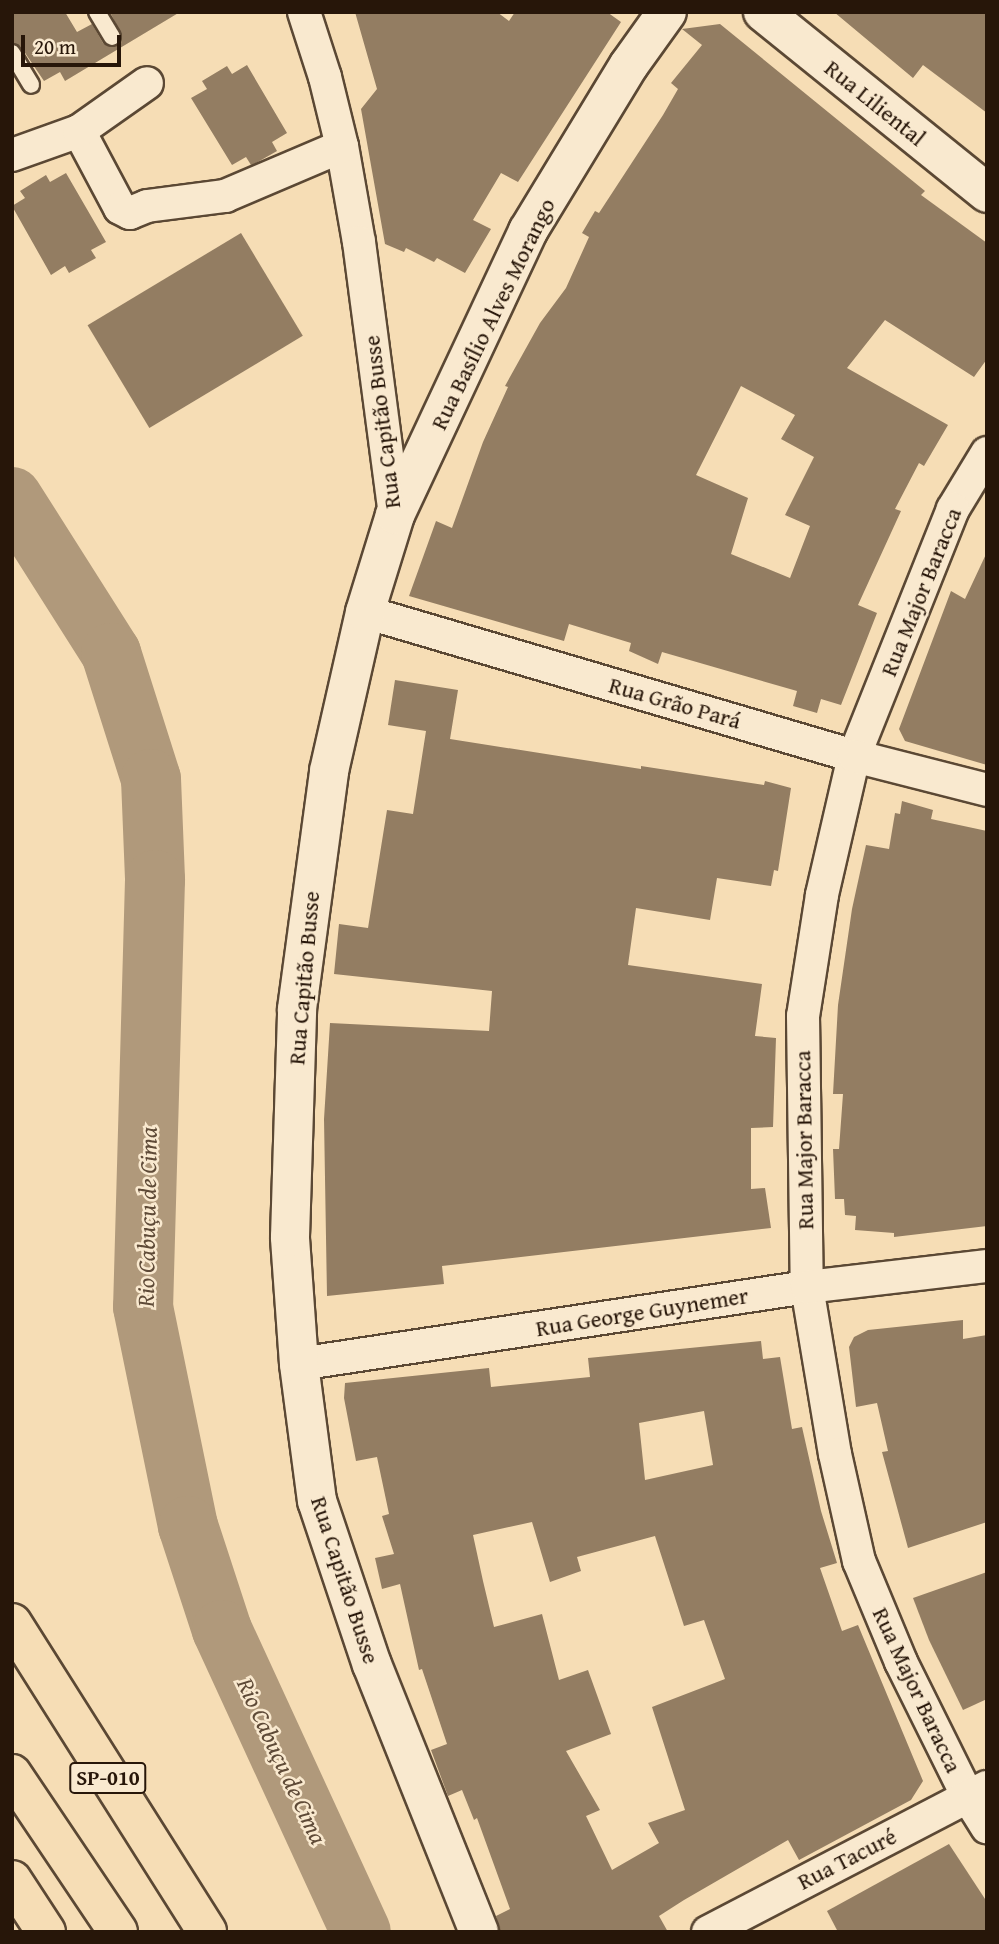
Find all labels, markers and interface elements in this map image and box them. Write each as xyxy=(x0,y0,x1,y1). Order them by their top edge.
scale bar xyxy=(24,21,124,65)
text: 20 m xyxy=(34,31,76,62)
street label: Rua Liliental xyxy=(819,54,931,152)
street label: Rua Basílio Alves Morango xyxy=(425,194,561,434)
street label: Rua Capitão Busse xyxy=(358,334,406,510)
street label: Rua Major Baracca xyxy=(875,504,967,680)
street label: Rua Grão Pará xyxy=(606,671,744,735)
street label: Rua Capitão Busse xyxy=(283,890,325,1066)
street label: Rua Major Baracca xyxy=(789,1050,819,1230)
water label: Rio Cabuçu de Cima xyxy=(131,1127,163,1307)
street label: Rua George Guynemer xyxy=(534,1282,750,1342)
street label: Rua Capitão Busse xyxy=(305,1493,385,1667)
street label: Rua Major Baracca xyxy=(867,1603,967,1777)
water label: Rio Cabuçu de Cima xyxy=(231,1673,333,1849)
road number: SP-010 xyxy=(68,1760,148,1796)
street label: Rua Tacuré xyxy=(793,1822,901,1896)

